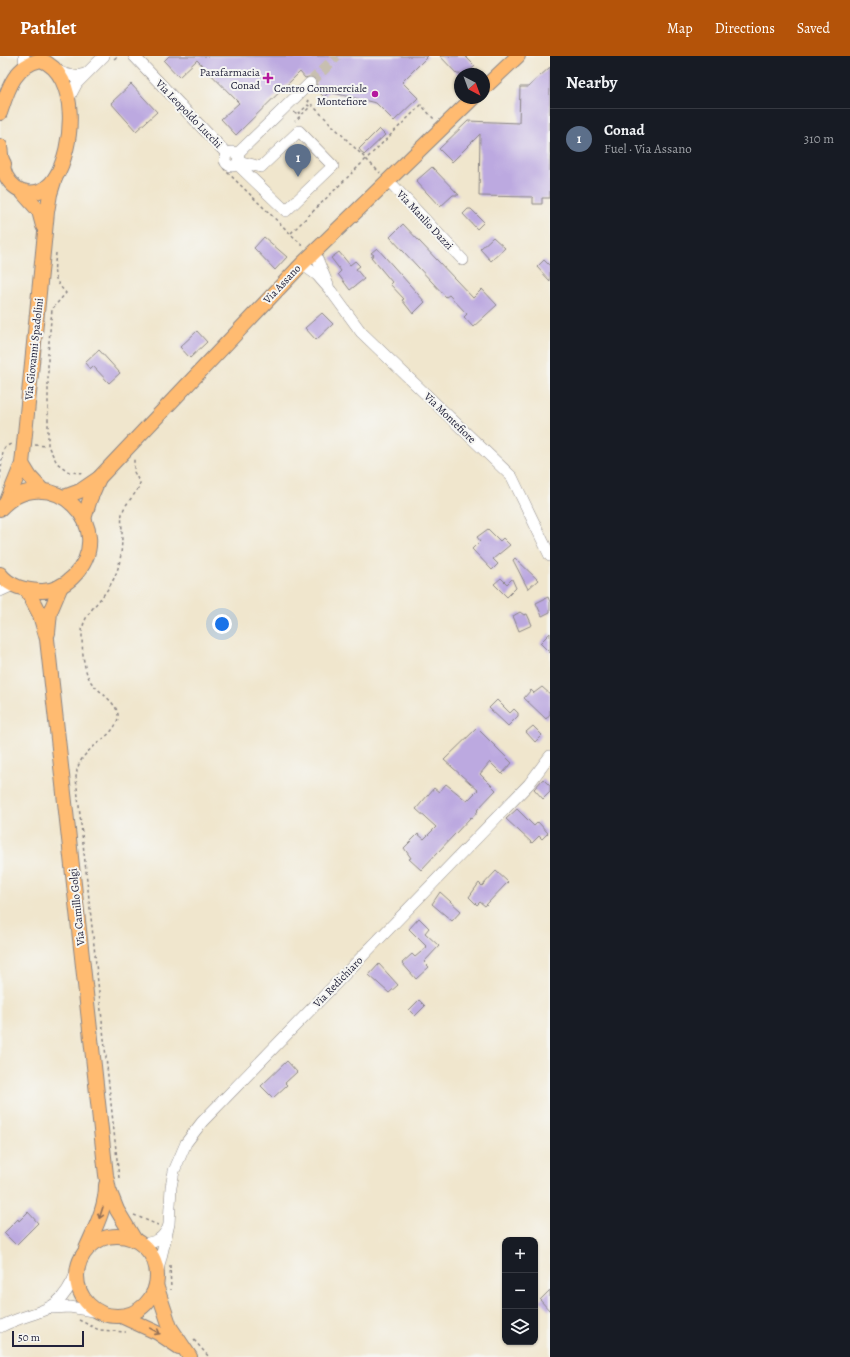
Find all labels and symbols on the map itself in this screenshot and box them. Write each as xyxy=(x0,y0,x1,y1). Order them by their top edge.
place label: Parafarmacia Conad xyxy=(200,65,261,93)
north arrow xyxy=(454,68,490,104)
marker: Parafarmacia Conad xyxy=(263,73,273,83)
street label: Via Leopoldo Lucchi xyxy=(152,76,226,152)
place label: Centro Commerciale Montefiore xyxy=(274,81,367,109)
marker: Centro Commerciale Montefiore xyxy=(370,89,380,99)
pin: 1 xyxy=(285,144,311,177)
street label: Via Manlio Dazzi xyxy=(393,186,457,253)
street label: Via Assano xyxy=(259,261,304,308)
street label: Via Giovanni Spadolini xyxy=(21,297,47,402)
street label: Via Montefiore xyxy=(420,389,479,447)
your location xyxy=(212,614,232,634)
street label: Via Camillo Golgi xyxy=(65,867,89,947)
street label: Via Redichiaro xyxy=(309,953,366,1011)
one-way arrow xyxy=(97,1207,104,1220)
one-way arrow xyxy=(149,1328,161,1336)
scale bar xyxy=(12,1329,84,1348)

